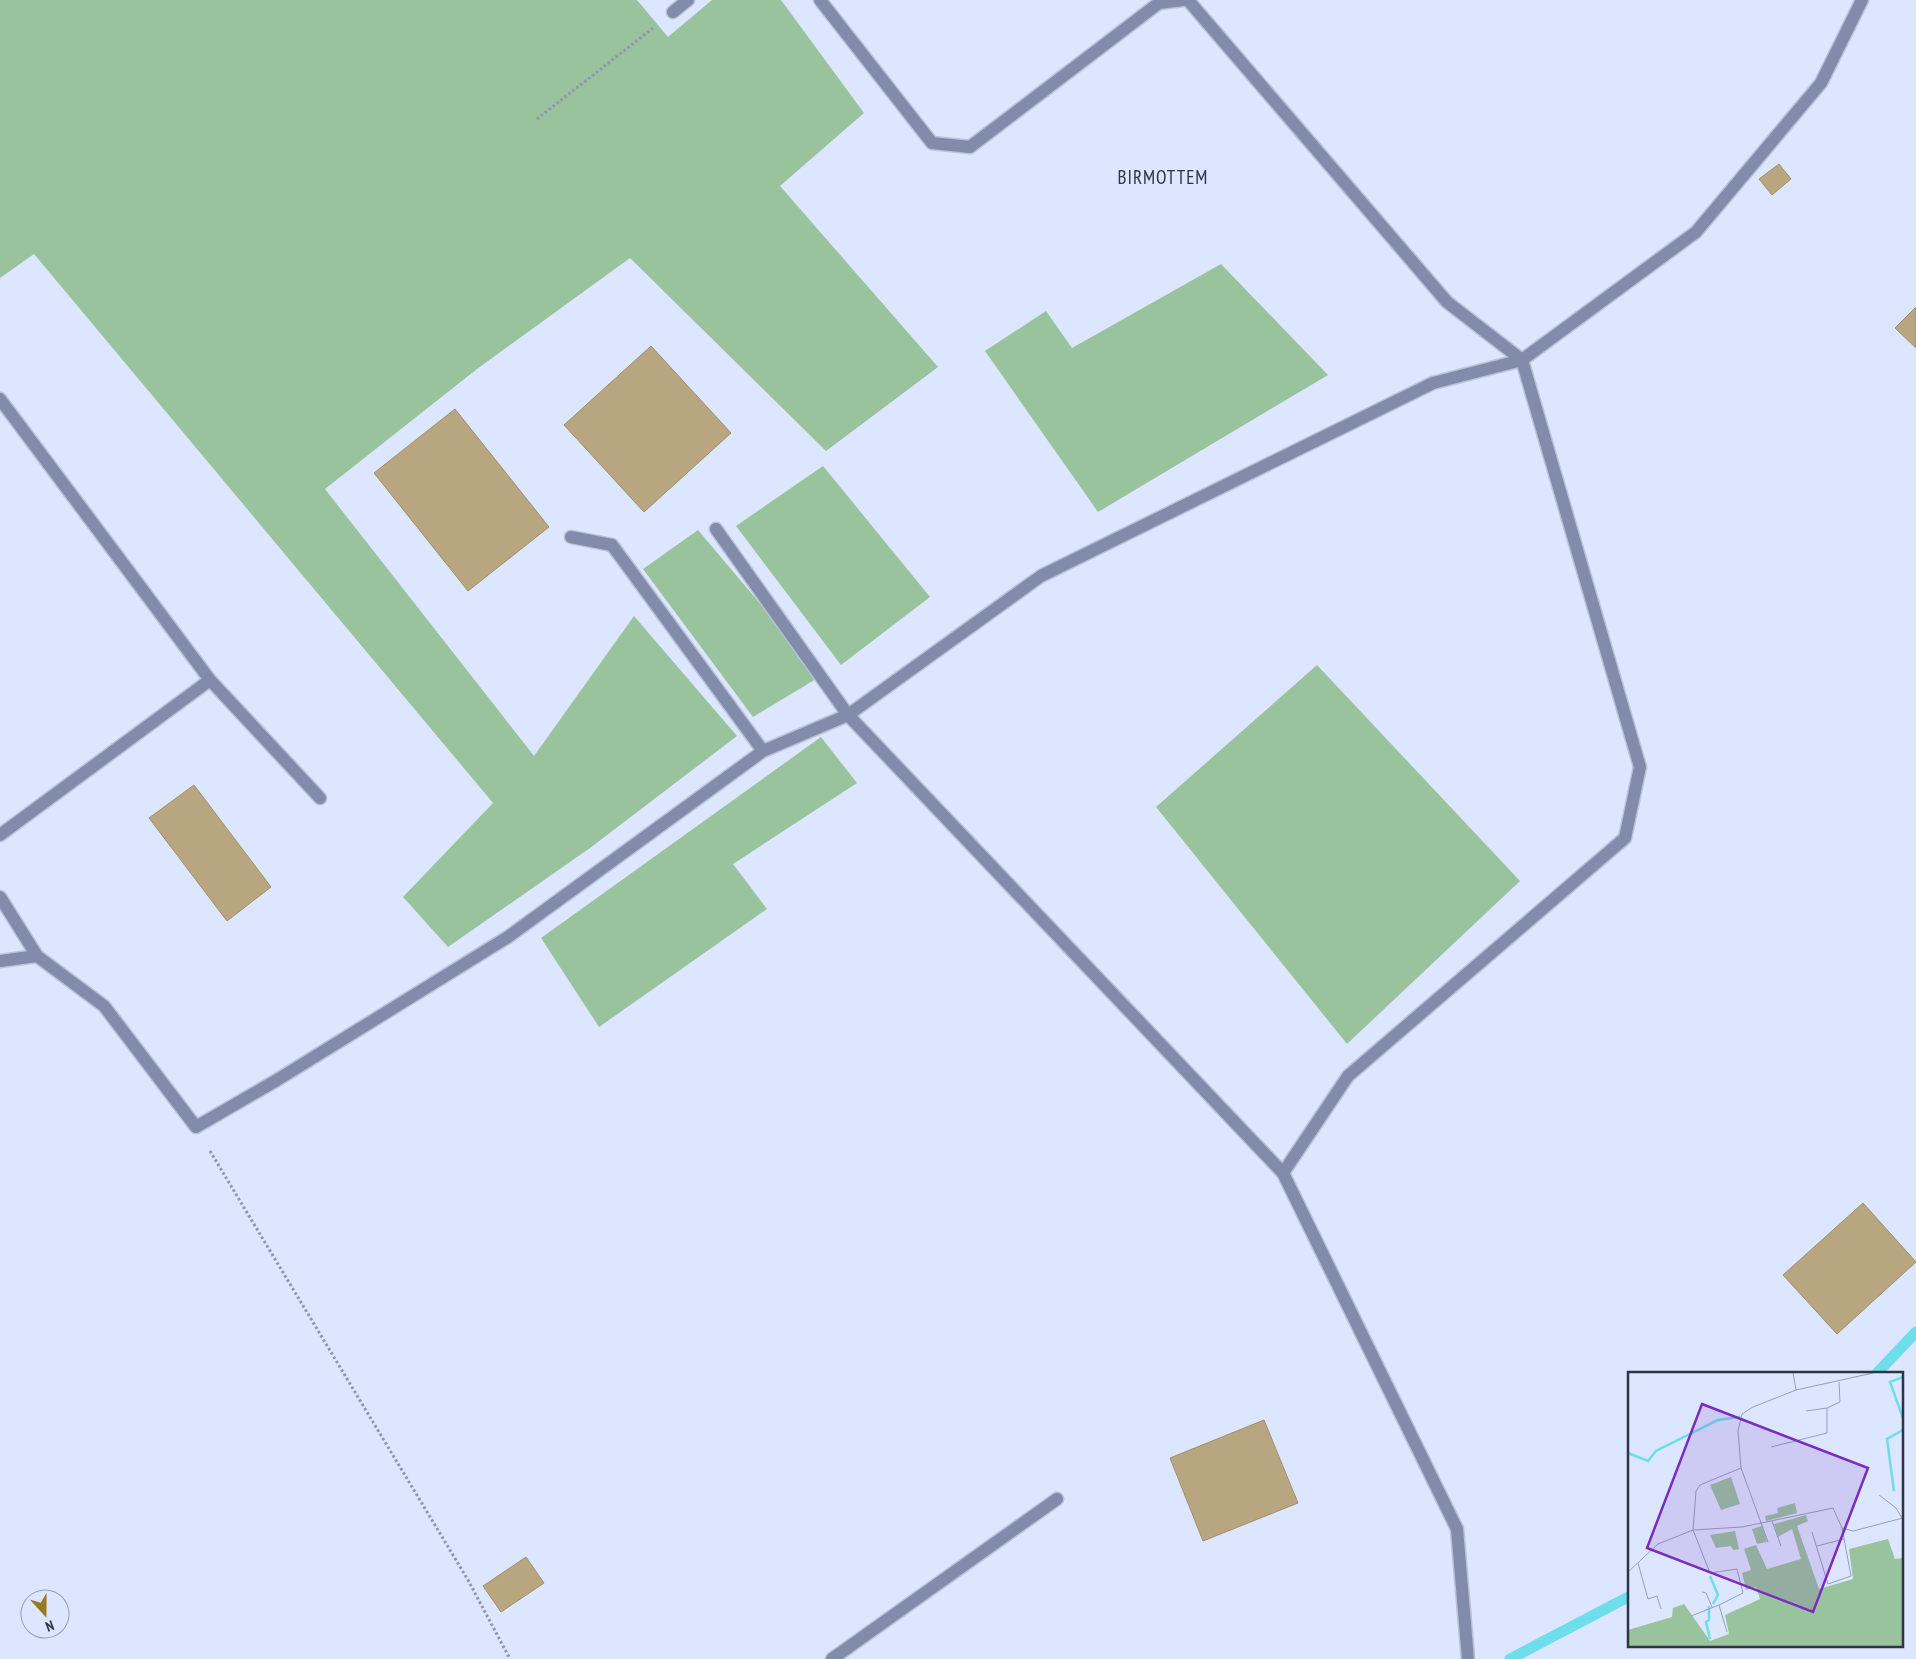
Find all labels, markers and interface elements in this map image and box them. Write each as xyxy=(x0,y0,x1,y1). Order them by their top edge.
district label: BIRMOTTEM xyxy=(1118,165,1208,189)
inset map xyxy=(1628,1372,1904,1646)
north arrow xyxy=(20,1589,70,1639)
text: N xyxy=(43,1616,56,1636)

